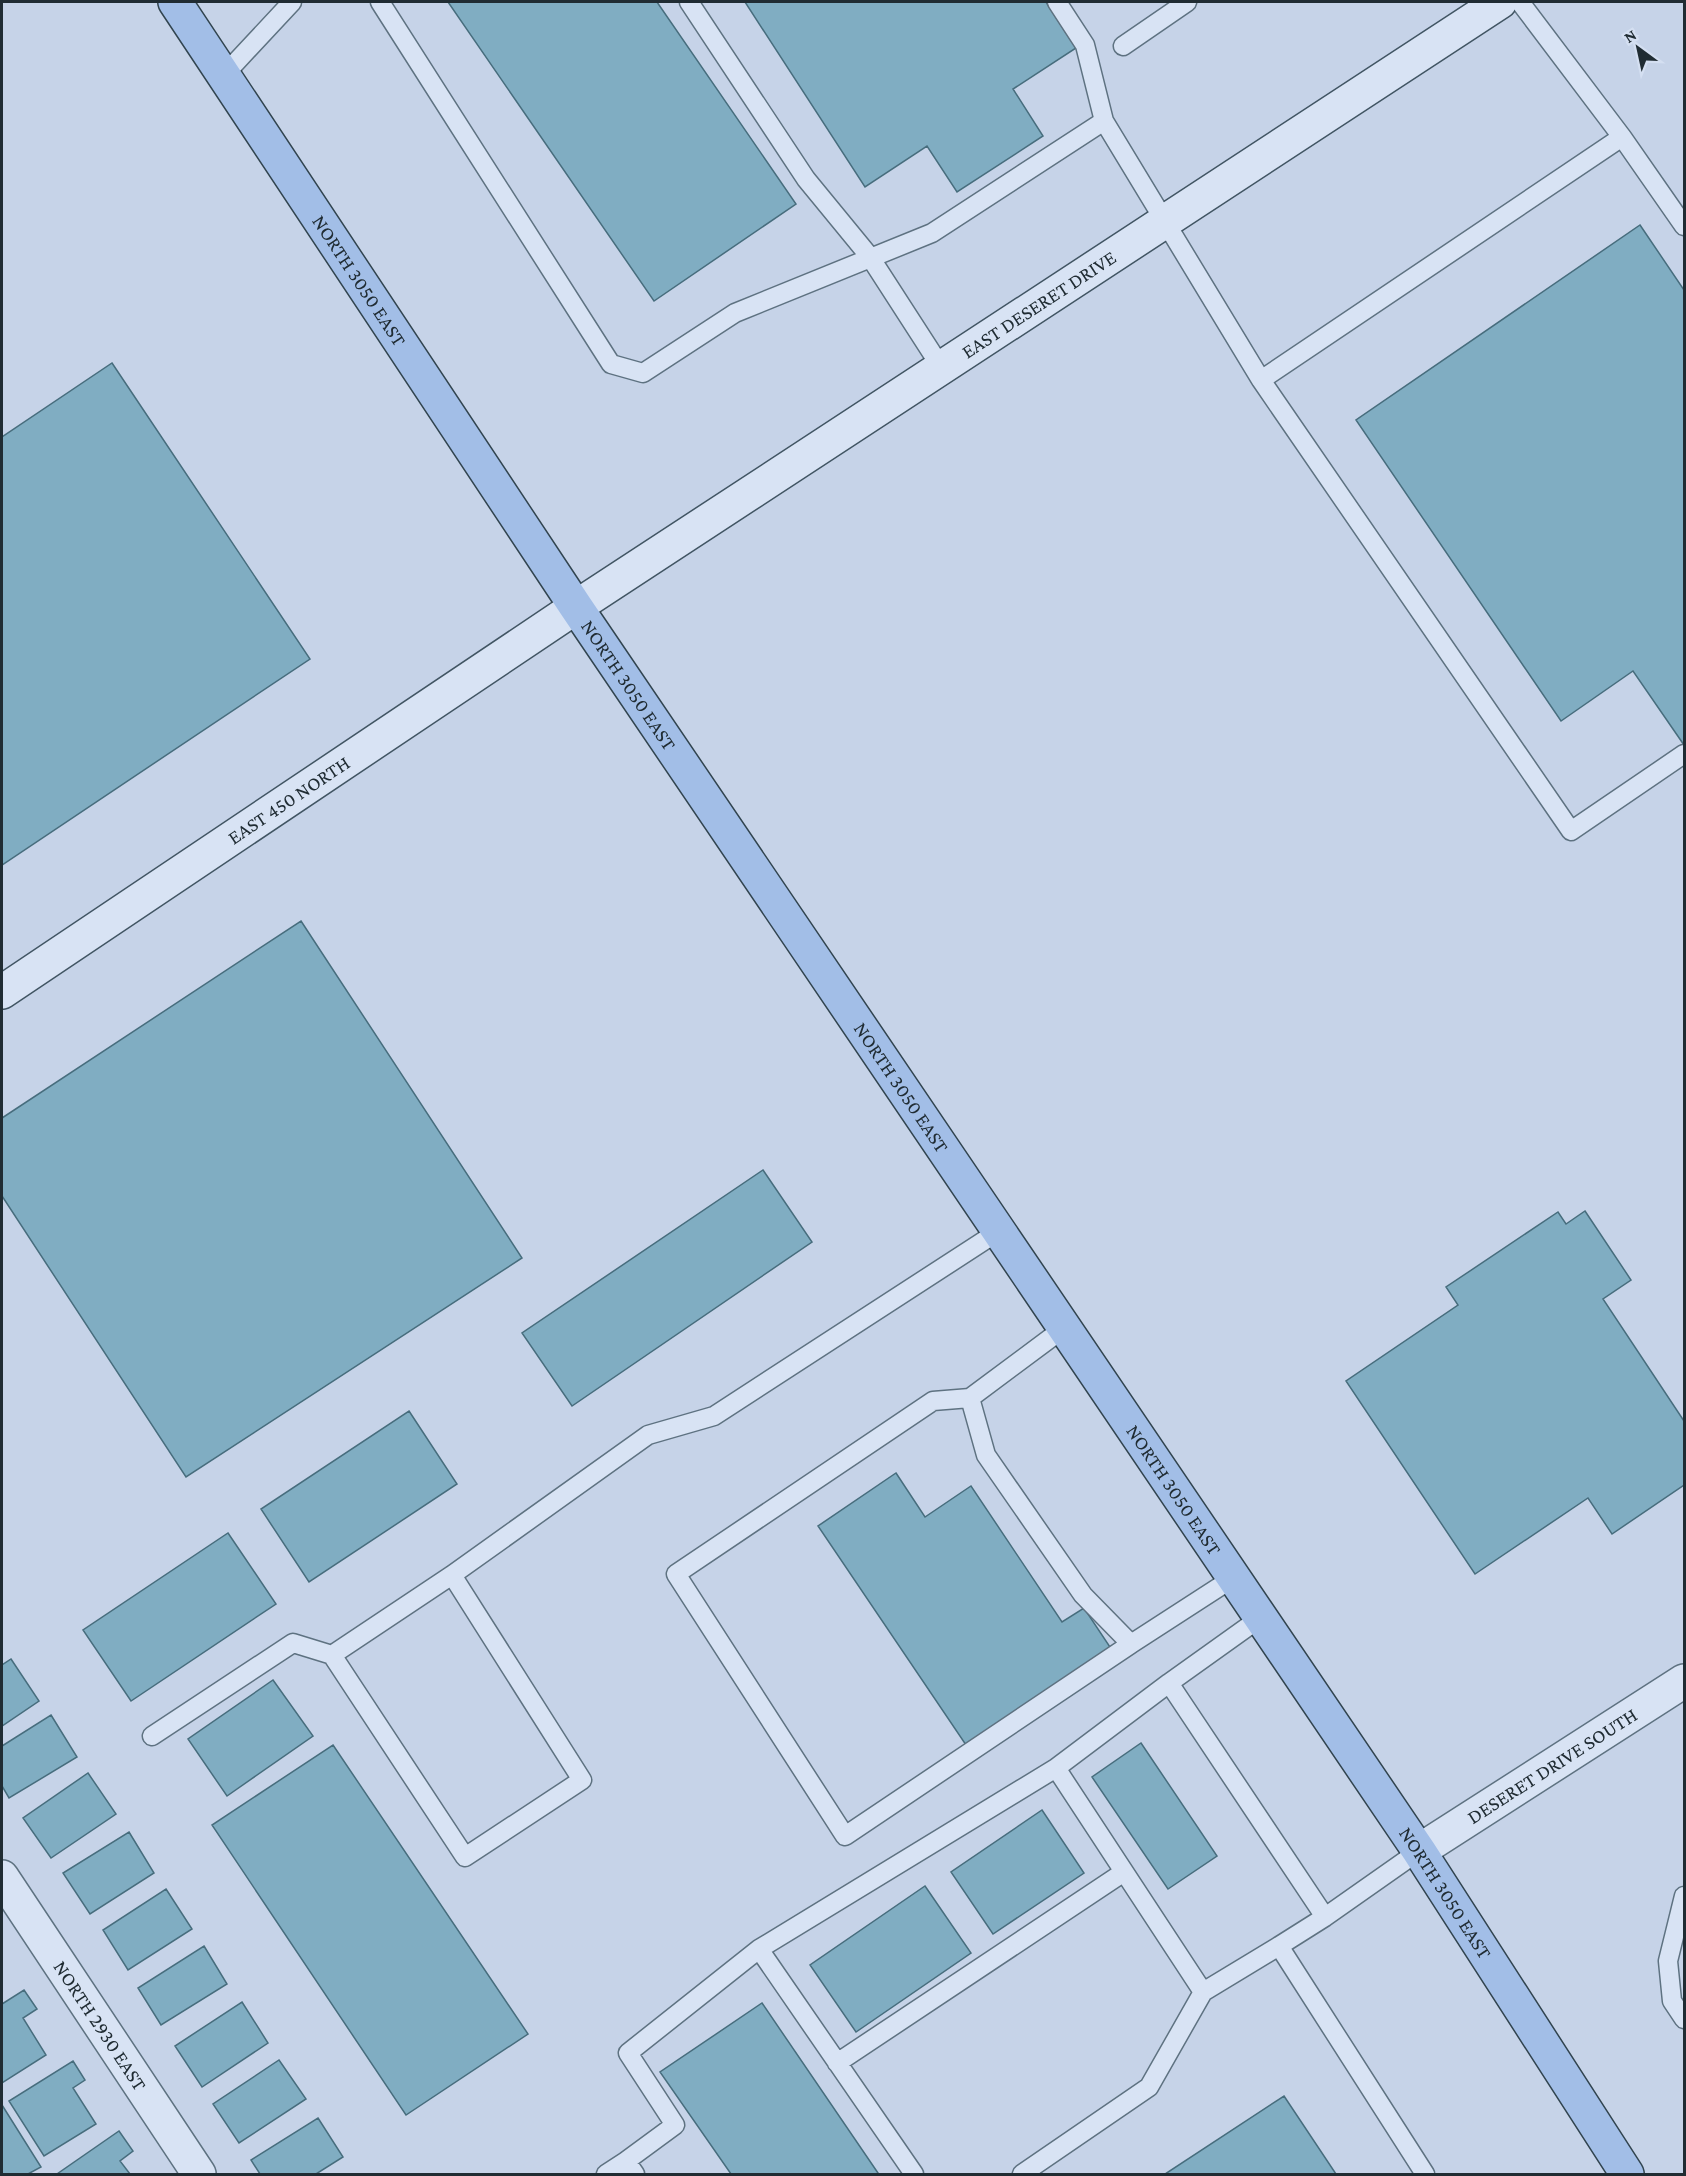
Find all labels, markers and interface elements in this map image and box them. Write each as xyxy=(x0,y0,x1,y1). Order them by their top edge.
north arrow xyxy=(1608,18,1668,78)
text: N xyxy=(1621,26,1639,46)
street label: NORTH 3050 EAST xyxy=(308,211,411,350)
street label: EAST DESERET DRIVE xyxy=(957,246,1120,363)
street label: NORTH 3050 EAST xyxy=(577,616,681,754)
street label: EAST 450 NORTH xyxy=(223,751,354,848)
street label: NORTH 3050 EAST xyxy=(850,1018,953,1157)
street label: NORTH 3050 EAST xyxy=(1122,1420,1226,1559)
street label: DESERET DRIVE SOUTH xyxy=(1463,1703,1641,1828)
street label: NORTH 3050 EAST xyxy=(1395,1823,1496,1963)
street label: NORTH 2930 EAST xyxy=(49,1956,151,2095)

